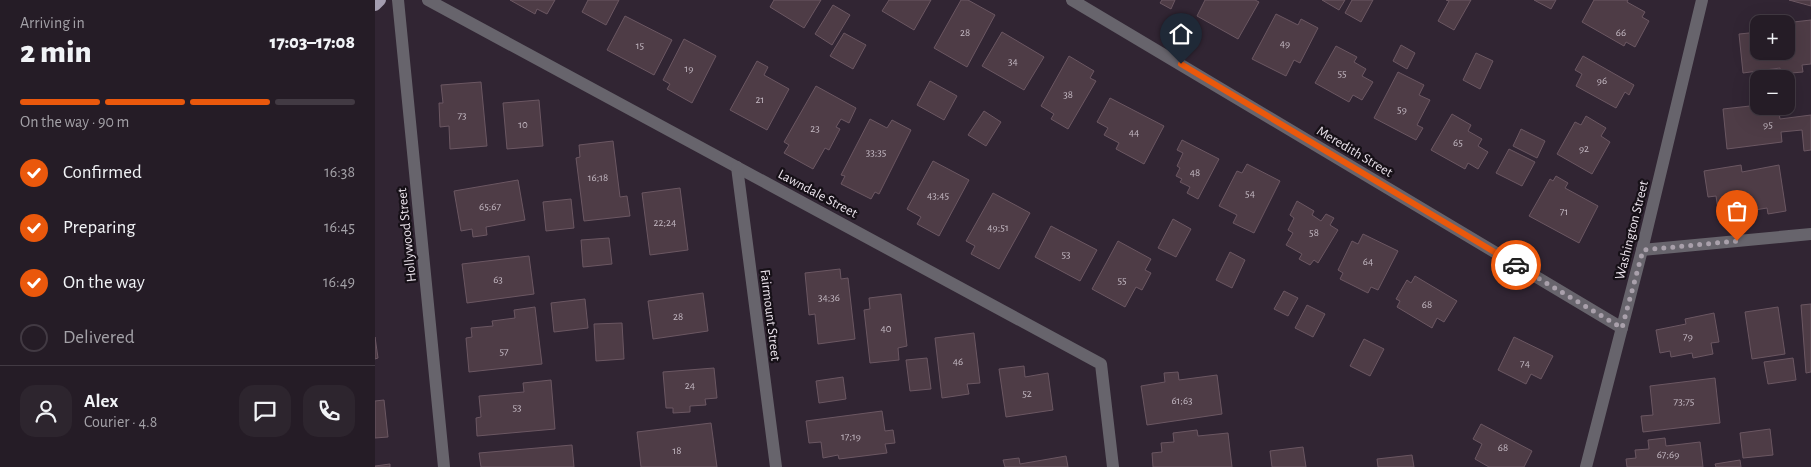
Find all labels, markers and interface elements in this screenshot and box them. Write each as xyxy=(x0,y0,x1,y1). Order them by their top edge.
pin xyxy=(1160,13,1202,64)
text: Arriving in xyxy=(20,15,85,31)
map controls xyxy=(1750,15,1795,115)
button: + xyxy=(1750,15,1795,60)
icon: home xyxy=(1167,20,1195,48)
house number: 28 xyxy=(960,27,970,38)
house number: 66 xyxy=(1616,27,1626,38)
text: 17:03–17:08 xyxy=(269,33,355,52)
text: 2 min xyxy=(20,36,92,68)
house number: 49 xyxy=(1280,38,1290,49)
house number: 15 xyxy=(636,40,645,51)
house number: 34 xyxy=(1008,56,1018,67)
house number: 19 xyxy=(685,63,693,74)
house number: 55 xyxy=(1337,68,1347,79)
button: − xyxy=(1750,70,1795,115)
house number: 96 xyxy=(1597,75,1607,86)
house number: 38 xyxy=(1063,89,1073,100)
house number: 21 xyxy=(756,94,764,105)
house number: 59 xyxy=(1397,104,1407,115)
house number: 73 xyxy=(457,110,467,121)
text: On the way · 90 m xyxy=(20,114,129,130)
house number: 10 xyxy=(518,119,528,130)
house number: 95 xyxy=(1763,119,1773,130)
house number: 23 xyxy=(810,123,820,134)
street label: Meredith Street xyxy=(1314,124,1395,180)
house number: 44 xyxy=(1129,127,1139,138)
house number: 65 xyxy=(1453,137,1463,148)
house number: 92 xyxy=(1579,143,1589,154)
house number: 33;35 xyxy=(866,147,887,158)
icon: check xyxy=(20,159,48,187)
text: Confirmed xyxy=(63,163,142,182)
text: 16:38 xyxy=(324,164,355,180)
street label: Lawndale Street xyxy=(776,167,860,221)
house number: 48 xyxy=(1190,167,1200,178)
house number: 16;18 xyxy=(588,172,608,183)
street label: Washington Street xyxy=(1613,179,1651,281)
street label: Hollywood Street xyxy=(395,187,419,283)
house number: 54 xyxy=(1245,188,1255,199)
house number: 43;45 xyxy=(927,190,950,201)
pin xyxy=(1716,190,1758,241)
icon: bag xyxy=(1723,197,1751,225)
house number: 65;67 xyxy=(479,201,501,212)
house number: 71 xyxy=(1560,206,1568,217)
icon: check xyxy=(20,214,48,242)
house number: 22;24 xyxy=(654,217,676,228)
text: Preparing xyxy=(63,218,136,237)
text: 16:45 xyxy=(324,219,355,235)
house number: 49;51 xyxy=(987,222,1009,233)
house number: 58 xyxy=(1309,227,1319,238)
courier xyxy=(1491,240,1541,290)
house number: 53 xyxy=(1061,249,1071,260)
icon: car xyxy=(1502,251,1530,279)
house number: 64 xyxy=(1363,256,1373,267)
icon: check xyxy=(20,269,48,297)
street label: Fairmount Street xyxy=(757,269,783,362)
text: On the way xyxy=(63,273,145,292)
text: 16:49 xyxy=(323,274,355,290)
house number: 63 xyxy=(493,274,503,285)
house number: 55 xyxy=(1117,275,1127,286)
house number: 34;36 xyxy=(818,292,840,303)
house number: 68 xyxy=(1422,299,1432,310)
house number: 28 xyxy=(673,311,683,322)
house number: 40 xyxy=(880,323,892,334)
text: Delivered xyxy=(63,328,135,347)
house number: 79 xyxy=(1683,331,1693,342)
house number: 57 xyxy=(499,346,509,357)
house number: 46 xyxy=(953,356,963,367)
house number: 74 xyxy=(1520,358,1530,369)
house number: 24 xyxy=(685,380,695,391)
button: person xyxy=(20,385,72,437)
button: chat xyxy=(239,385,291,437)
button: phone xyxy=(303,385,355,437)
house number: 52 xyxy=(1022,388,1032,399)
text: Alex xyxy=(84,392,118,411)
house number: 61;63 xyxy=(1171,395,1193,406)
house number: 73;75 xyxy=(1674,396,1695,407)
house number: 53 xyxy=(512,402,522,413)
text: Courier · 4.8 xyxy=(84,414,157,430)
house number: 17;19 xyxy=(841,431,861,442)
house number: 68 xyxy=(1498,442,1508,453)
house number: 18 xyxy=(673,445,682,456)
house number: 67;69 xyxy=(1657,449,1679,460)

